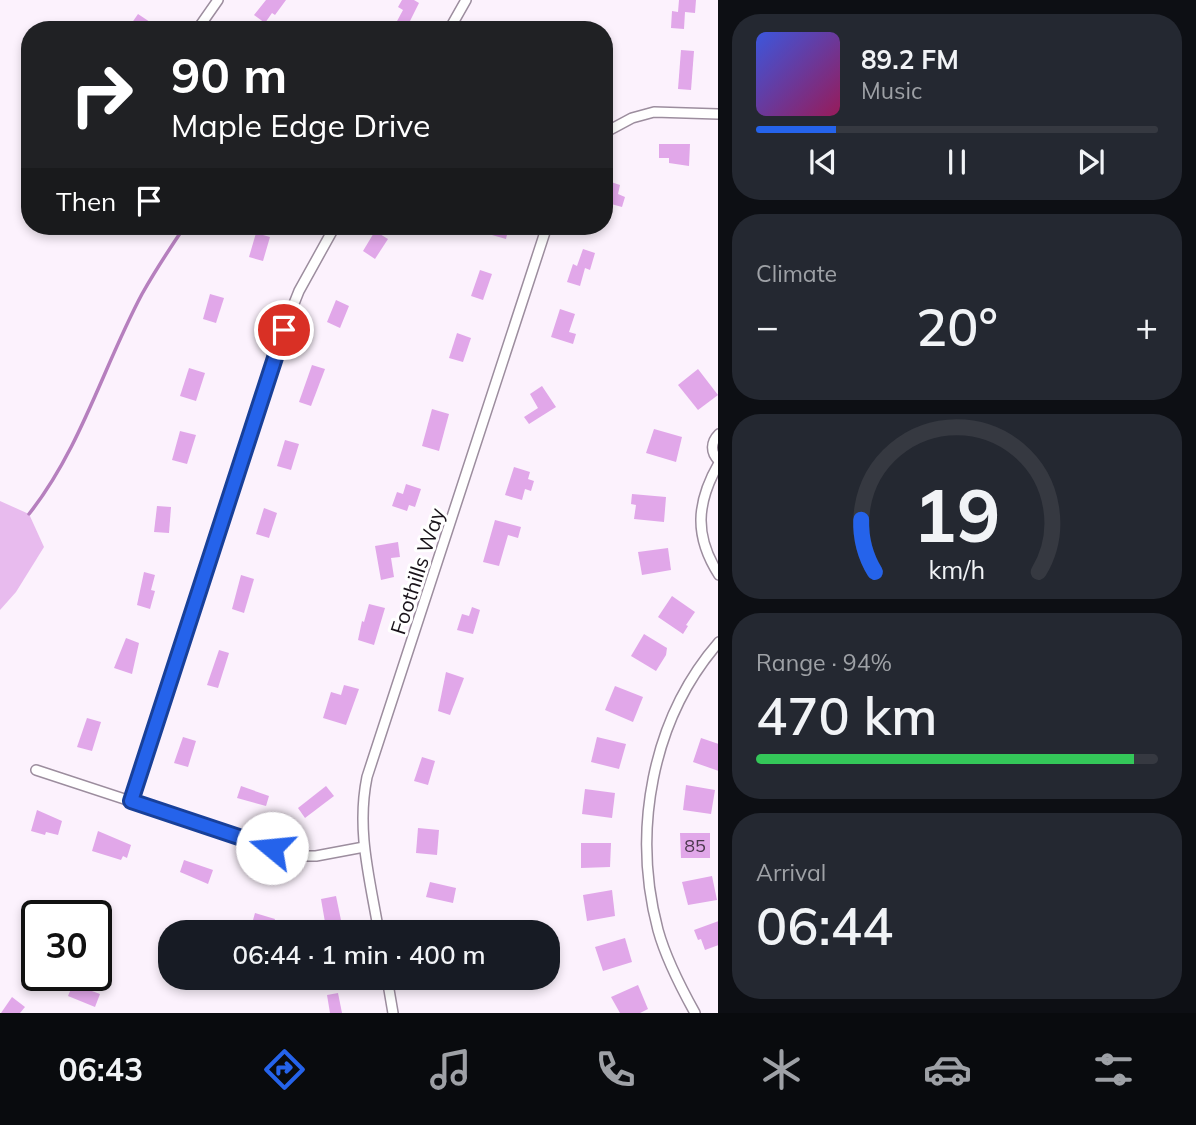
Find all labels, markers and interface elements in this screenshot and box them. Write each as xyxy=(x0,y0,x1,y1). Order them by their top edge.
text: 89.2 FM xyxy=(861,43,959,76)
text: 90 m xyxy=(171,44,287,105)
icon: right xyxy=(56,49,147,140)
text: Music xyxy=(861,76,922,105)
text: Maple Edge Drive xyxy=(171,105,430,145)
icon: previous xyxy=(804,143,842,181)
icon: pause xyxy=(938,143,976,181)
icon: next xyxy=(1072,143,1110,181)
icon: arrive xyxy=(130,182,168,220)
text: Then xyxy=(56,185,116,218)
text: Climate xyxy=(756,259,837,288)
text: 20° xyxy=(916,294,998,359)
pin xyxy=(254,300,314,360)
text: − xyxy=(756,302,779,350)
text: + xyxy=(1135,302,1158,350)
icon: arrive xyxy=(265,311,303,349)
text: 19 xyxy=(913,470,1001,561)
street label: Foothills Way xyxy=(384,504,450,638)
text: km/h xyxy=(929,554,985,585)
text: Range · 94% xyxy=(756,648,892,677)
text: 470 km xyxy=(756,683,937,748)
position arrow xyxy=(235,811,309,885)
house number: 85 xyxy=(684,834,706,857)
text: Arrival xyxy=(756,858,826,887)
text: 06:44 xyxy=(756,893,893,958)
speed limit sign: 30 xyxy=(21,900,112,991)
text: 06:44 · 1 min · 400 m xyxy=(232,938,486,971)
icon: directions xyxy=(260,1045,309,1094)
icon: music xyxy=(426,1045,475,1094)
icon: phone xyxy=(591,1045,640,1094)
icon: climate xyxy=(757,1045,806,1094)
icon: car xyxy=(923,1045,972,1094)
icon: filters xyxy=(1089,1045,1138,1094)
text: 06:43 xyxy=(58,1049,143,1089)

